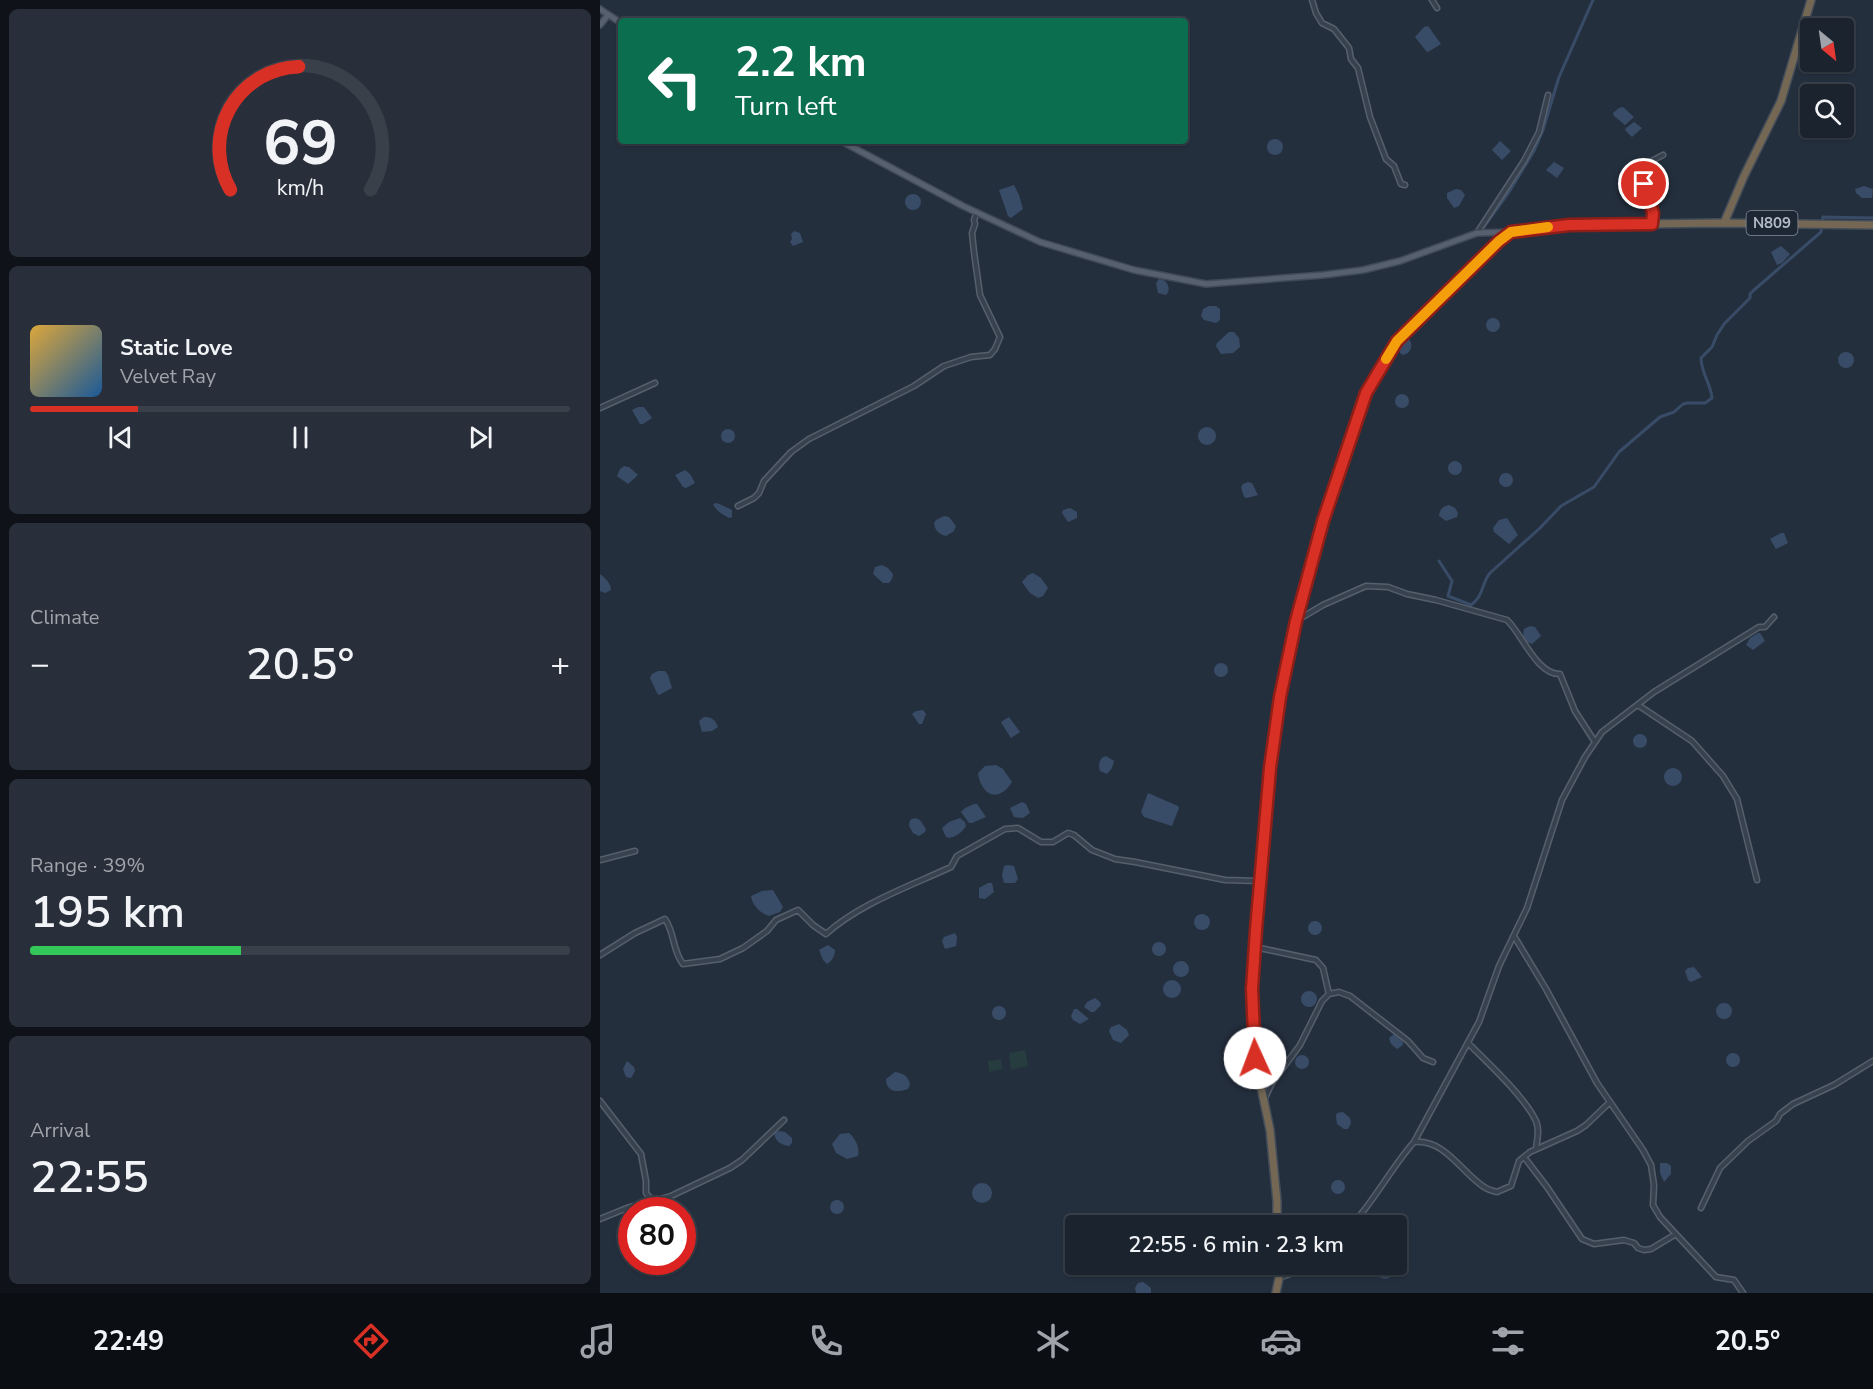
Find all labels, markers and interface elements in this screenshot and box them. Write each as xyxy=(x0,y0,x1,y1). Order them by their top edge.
north arrow xyxy=(1800,18,1854,72)
map controls xyxy=(1800,18,1854,138)
text: 2.2 km xyxy=(735,34,867,91)
icon: left xyxy=(636,42,714,120)
button: search xyxy=(1800,84,1854,138)
text: Turn left xyxy=(735,88,836,125)
text: 69 xyxy=(263,101,337,186)
pin xyxy=(1618,158,1669,209)
icon: arrive xyxy=(1627,167,1660,200)
text: km/h xyxy=(276,173,324,203)
road number: N809 xyxy=(1746,211,1798,235)
text: Static Love xyxy=(120,333,233,363)
text: Velvet Ray xyxy=(120,363,216,390)
icon: previous xyxy=(104,421,137,454)
icon: pause xyxy=(284,421,317,454)
icon: next xyxy=(464,421,497,454)
text: Climate xyxy=(30,604,99,631)
text: 20.5° xyxy=(246,634,354,695)
text: − xyxy=(30,642,50,687)
text: + xyxy=(550,642,570,687)
text: Range · 39% xyxy=(30,852,145,879)
text: 195 km xyxy=(30,882,185,943)
position arrow xyxy=(1223,1026,1287,1090)
text: Arrival xyxy=(30,1117,90,1144)
text: 22:55 xyxy=(30,1147,149,1208)
speed limit sign: 80 xyxy=(618,1197,696,1275)
text: 22:55 · 6 min · 2.3 km xyxy=(1128,1230,1344,1260)
icon: directions xyxy=(350,1320,392,1362)
icon: music xyxy=(577,1320,619,1362)
icon: phone xyxy=(805,1320,847,1362)
icon: climate xyxy=(1032,1320,1074,1362)
icon: car xyxy=(1260,1320,1302,1362)
icon: filters xyxy=(1487,1320,1529,1362)
text: 22:49 xyxy=(93,1323,164,1360)
text: 20.5° xyxy=(1715,1323,1780,1360)

